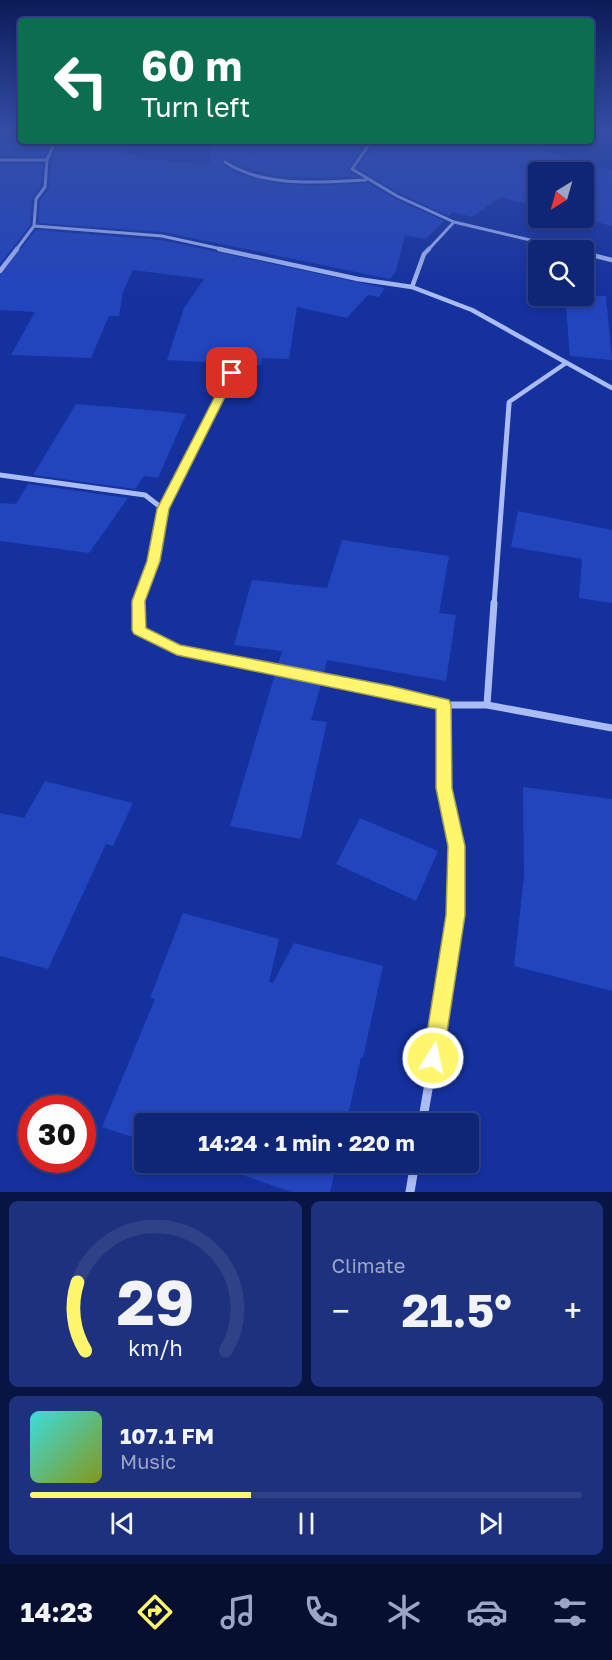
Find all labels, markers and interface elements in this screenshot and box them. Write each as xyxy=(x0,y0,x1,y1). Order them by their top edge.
text: 60 m xyxy=(141,40,242,90)
icon: left xyxy=(42,42,120,120)
text: Turn left xyxy=(141,91,250,123)
north arrow xyxy=(528,162,594,228)
map controls xyxy=(528,162,594,306)
button: search xyxy=(528,240,594,306)
pin xyxy=(206,347,257,398)
icon: arrive xyxy=(215,356,248,389)
position arrow xyxy=(401,1026,465,1090)
speed limit sign: 30 xyxy=(18,1095,96,1173)
text: 14:24 · 1 min · 220 m xyxy=(198,1129,415,1156)
text: Climate xyxy=(332,1253,405,1277)
text: 29 xyxy=(116,1264,194,1339)
text: 21.5° xyxy=(402,1283,512,1337)
text: − xyxy=(332,1291,350,1330)
text: + xyxy=(564,1291,582,1330)
text: km/h xyxy=(128,1335,183,1361)
text: 107.1 FM xyxy=(120,1422,214,1449)
text: Music xyxy=(120,1449,176,1473)
icon: previous xyxy=(106,1507,139,1540)
icon: pause xyxy=(290,1507,323,1540)
icon: next xyxy=(474,1507,507,1540)
icon: directions xyxy=(134,1591,176,1633)
icon: music xyxy=(217,1591,259,1633)
icon: phone xyxy=(300,1591,342,1633)
icon: climate xyxy=(383,1591,425,1633)
icon: car xyxy=(466,1591,508,1633)
icon: filters xyxy=(549,1591,591,1633)
text: 14:23 xyxy=(21,1596,93,1628)

